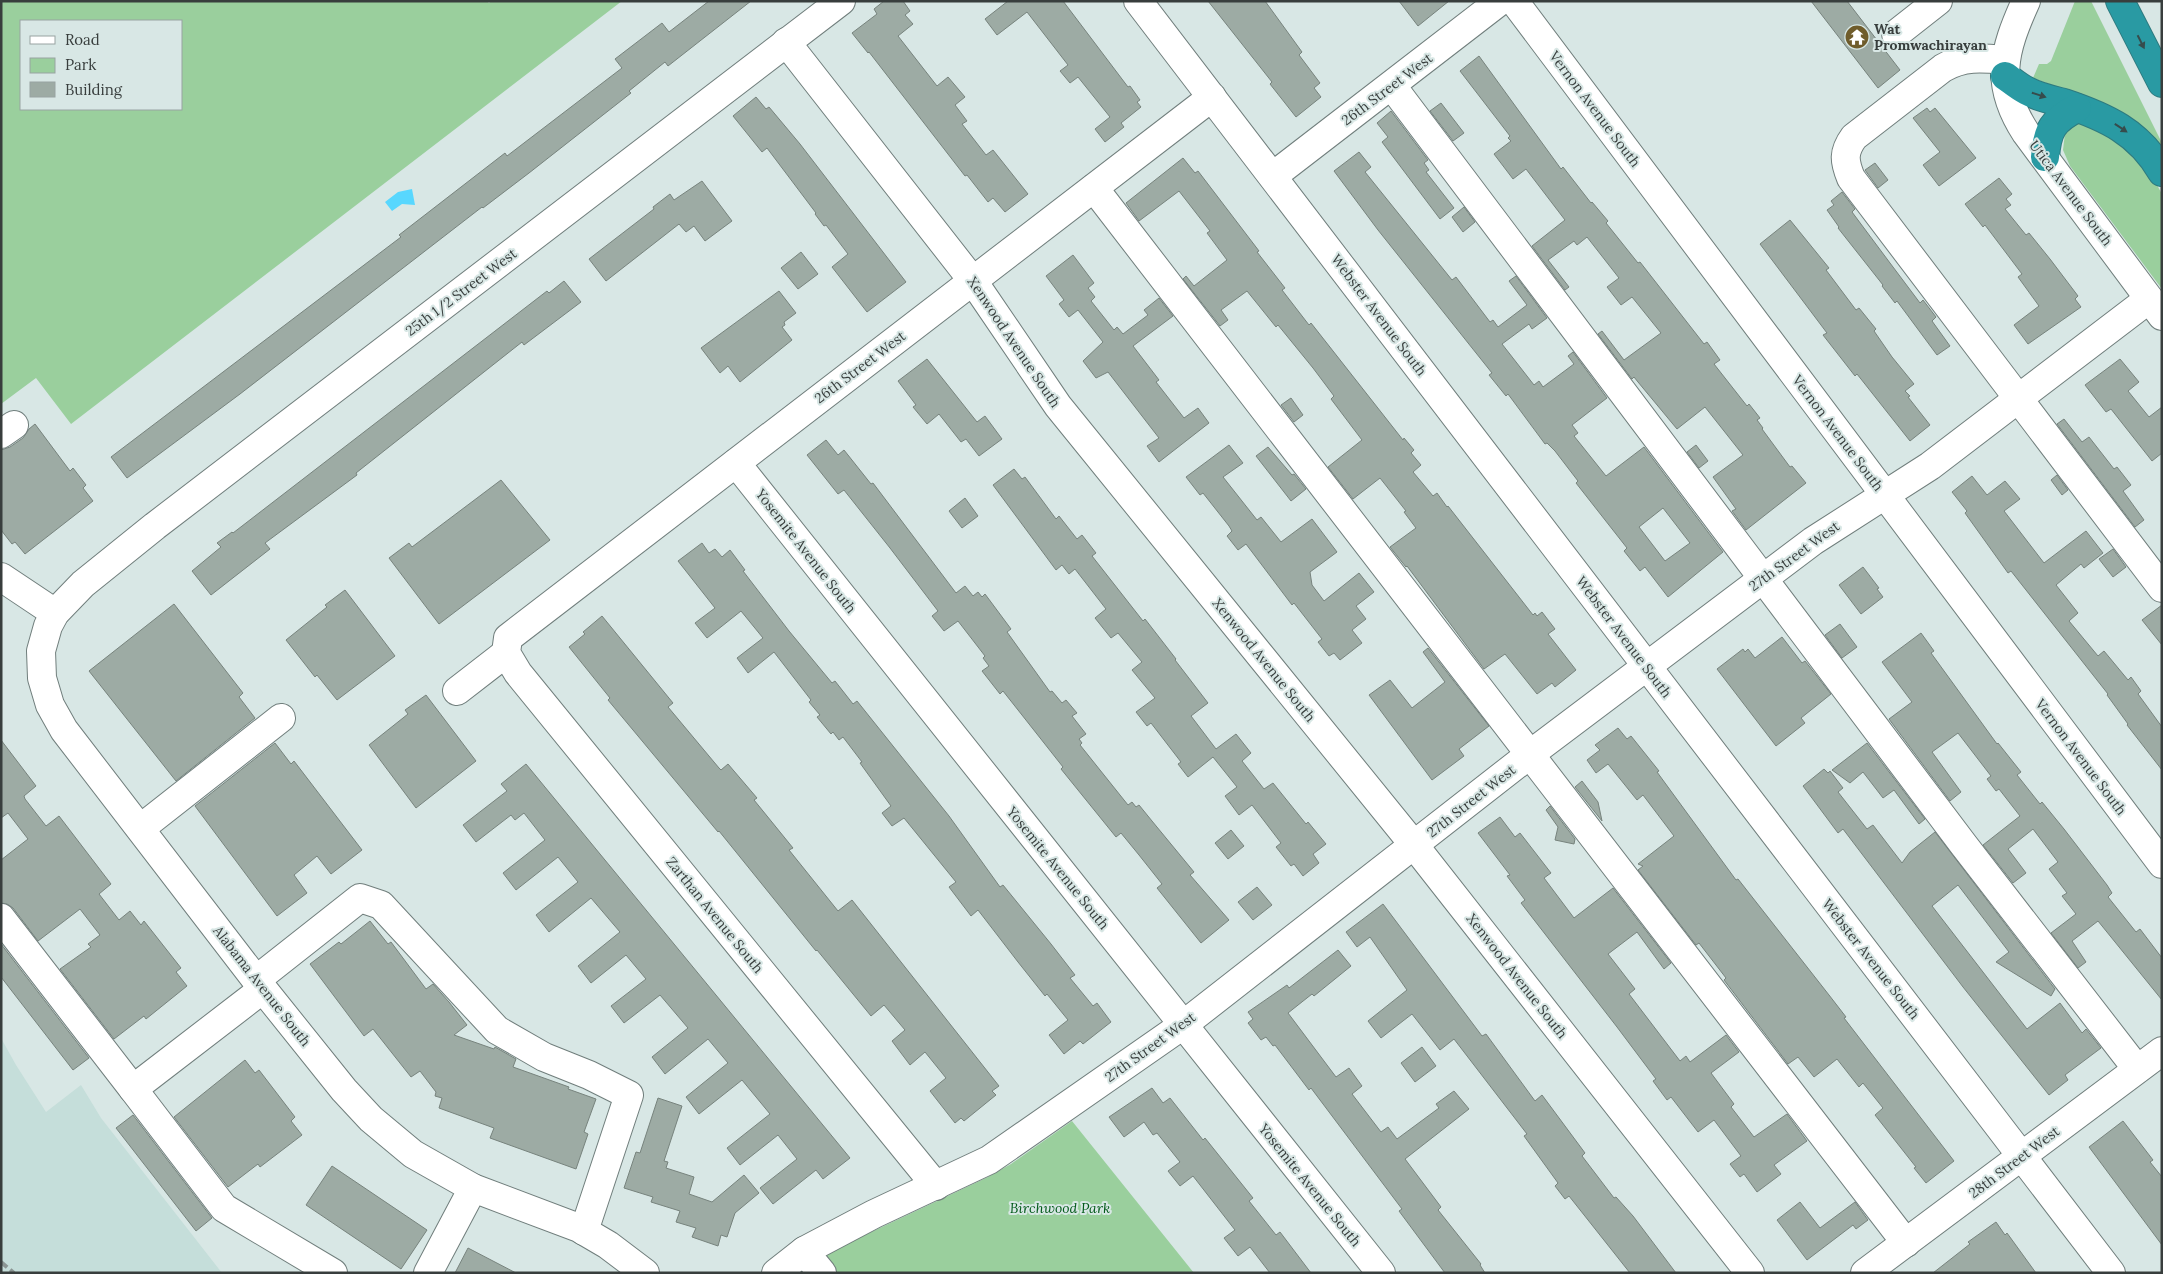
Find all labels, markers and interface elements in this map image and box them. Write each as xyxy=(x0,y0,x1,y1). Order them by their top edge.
legend xyxy=(20,20,182,110)
place label: Wat Promwachirayan xyxy=(1874,20,1987,54)
temple icon: Wat Promwachirayan xyxy=(1844,24,1870,50)
text: Road xyxy=(65,30,100,49)
one-way arrow xyxy=(2137,35,2145,50)
street label: Vernon Avenue South xyxy=(1545,47,1644,171)
street label: 26th Street West xyxy=(1338,49,1437,129)
text: Park xyxy=(65,55,96,74)
text: Building xyxy=(65,80,123,99)
one-way arrow xyxy=(2032,92,2047,100)
one-way arrow xyxy=(2114,123,2128,133)
street label: Utica Avenue South xyxy=(2025,137,2117,249)
street label: 25th 1/2 Street West xyxy=(402,244,521,340)
street label: Webster Avenue South xyxy=(1327,251,1431,379)
street label: Xenwood Avenue South xyxy=(964,273,1064,411)
street label: 26th Street West xyxy=(811,327,910,407)
street label: Vernon Avenue South xyxy=(1788,371,1887,495)
street label: Yosemite Avenue South xyxy=(751,484,860,617)
street label: 27th Street West xyxy=(1745,517,1843,595)
street label: Webster Avenue South xyxy=(1572,573,1676,701)
street label: Xenwood Avenue South xyxy=(1209,595,1319,725)
street label: Vernon Avenue South xyxy=(2031,695,2130,819)
street label: 27th Street West xyxy=(1423,760,1519,841)
street label: Yosemite Avenue South xyxy=(1002,802,1113,933)
street label: Zarthan Avenue South xyxy=(662,853,768,977)
street label: Webster Avenue South xyxy=(1818,895,1924,1023)
street label: Xenwood Avenue South xyxy=(1463,910,1571,1042)
street label: Alabama Avenue South xyxy=(209,921,315,1050)
street label: 27th Street West xyxy=(1101,1008,1199,1086)
street label: Yosemite Avenue South xyxy=(1254,1119,1365,1250)
street label: 28th Street West xyxy=(1965,1122,2063,1202)
park label: Birchwood Park xyxy=(1010,1199,1110,1217)

